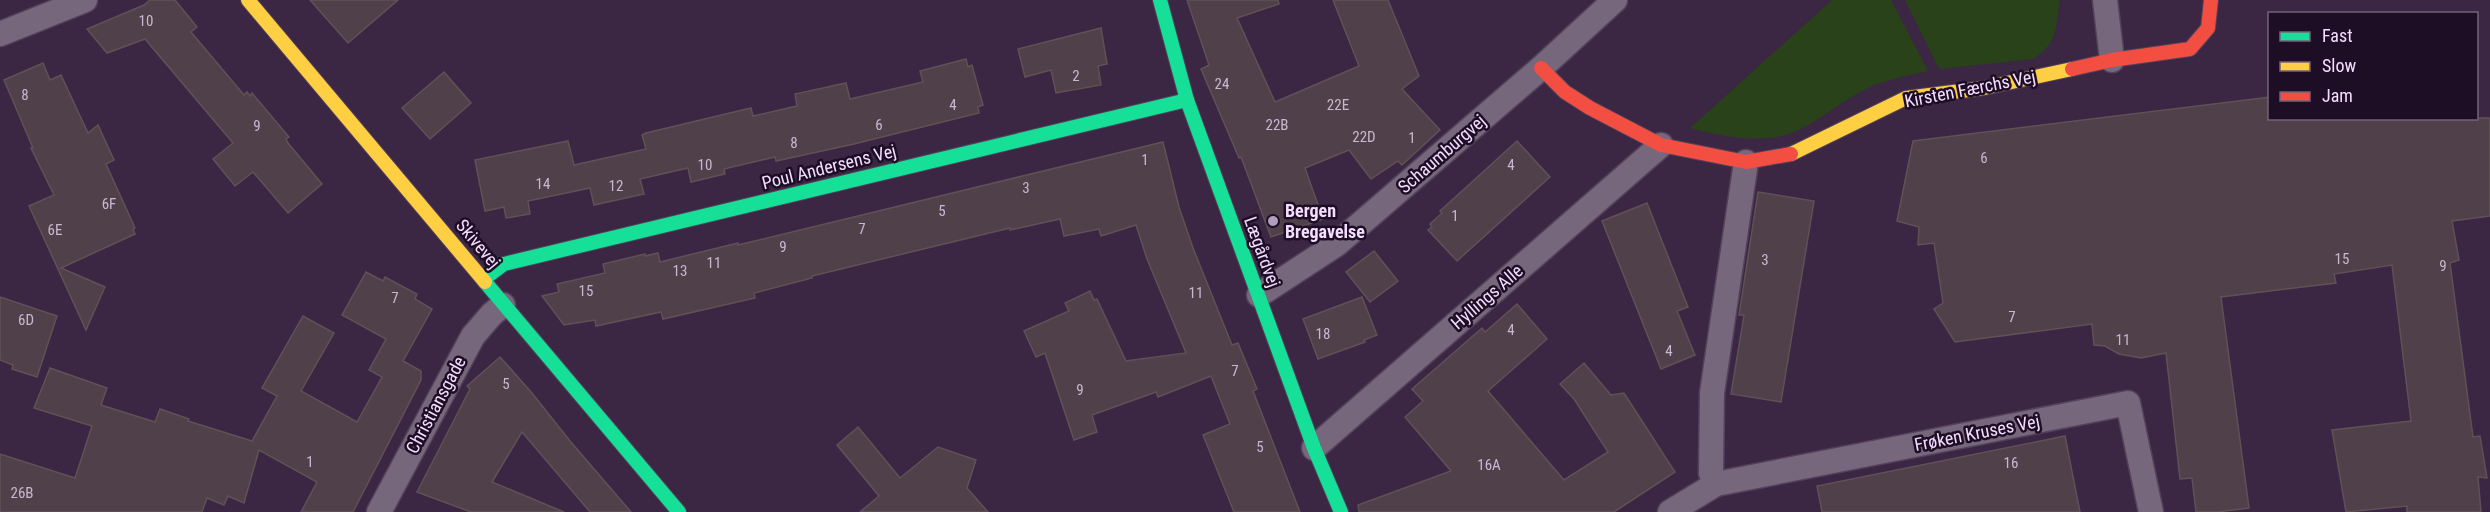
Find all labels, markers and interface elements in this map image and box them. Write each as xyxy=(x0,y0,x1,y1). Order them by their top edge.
house number: 10 xyxy=(139,12,153,30)
legend xyxy=(2268,12,2478,120)
text: Fast xyxy=(2322,25,2353,46)
text: Slow xyxy=(2322,55,2357,76)
street label: Kirsten Færchs Vej xyxy=(1903,66,2037,111)
house number: 2 xyxy=(1072,67,1080,85)
house number: 24 xyxy=(1215,75,1229,93)
text: Jam xyxy=(2322,85,2353,106)
house number: 8 xyxy=(21,86,29,104)
house number: 4 xyxy=(949,96,957,114)
house number: 22E xyxy=(1327,96,1349,114)
street label: Schaumburgvej xyxy=(1394,110,1490,197)
house number: 6 xyxy=(875,116,883,134)
house number: 22B xyxy=(1266,116,1289,134)
house number: 9 xyxy=(253,117,261,135)
house number: 22D xyxy=(1352,128,1376,146)
house number: 1 xyxy=(1408,129,1416,147)
house number: 8 xyxy=(790,134,798,152)
street label: Poul Andersens Vej xyxy=(760,140,898,193)
house number: 6 xyxy=(1980,149,1988,167)
house number: 1 xyxy=(1141,151,1149,169)
house number: 10 xyxy=(698,156,712,174)
house number: 4 xyxy=(1507,156,1515,174)
house number: 14 xyxy=(536,175,550,193)
house number: 12 xyxy=(609,177,623,195)
house number: 3 xyxy=(1022,179,1030,197)
house number: 6F xyxy=(102,195,116,213)
place label: Bergen Bregavelse xyxy=(1285,200,1365,242)
house number: 5 xyxy=(938,202,946,220)
house number: 1 xyxy=(1451,207,1459,225)
street label: Lægårdvej xyxy=(1240,214,1285,290)
marker: Bergen Bregavelse xyxy=(1266,214,1280,228)
street label: Skivevej xyxy=(452,215,505,272)
house number: 7 xyxy=(858,220,866,238)
house number: 6E xyxy=(48,221,62,239)
house number: 9 xyxy=(779,238,787,256)
house number: 15 xyxy=(2335,250,2349,268)
house number: 3 xyxy=(1761,251,1769,269)
house number: 11 xyxy=(707,254,721,272)
house number: 9 xyxy=(2439,257,2447,275)
street label: Hyllings Alle xyxy=(1447,260,1527,333)
house number: 13 xyxy=(673,262,687,280)
house number: 15 xyxy=(579,282,593,300)
house number: 11 xyxy=(1189,284,1203,302)
house number: 7 xyxy=(391,289,399,307)
house number: 7 xyxy=(2008,308,2016,326)
house number: 6D xyxy=(18,311,34,329)
house number: 4 xyxy=(1507,321,1515,339)
house number: 18 xyxy=(1316,325,1330,343)
house number: 11 xyxy=(2116,331,2130,349)
house number: 4 xyxy=(1665,342,1673,360)
street label: Christiansgade xyxy=(401,353,470,457)
house number: 7 xyxy=(1231,362,1239,380)
house number: 5 xyxy=(502,375,510,393)
house number: 9 xyxy=(1076,381,1084,399)
street label: Frøken Kruses Vej xyxy=(1912,410,2041,455)
house number: 5 xyxy=(1256,438,1264,456)
house number: 1 xyxy=(306,453,314,471)
house number: 16 xyxy=(2004,454,2018,472)
house number: 16A xyxy=(1477,456,1501,474)
house number: 26B xyxy=(11,484,34,502)

